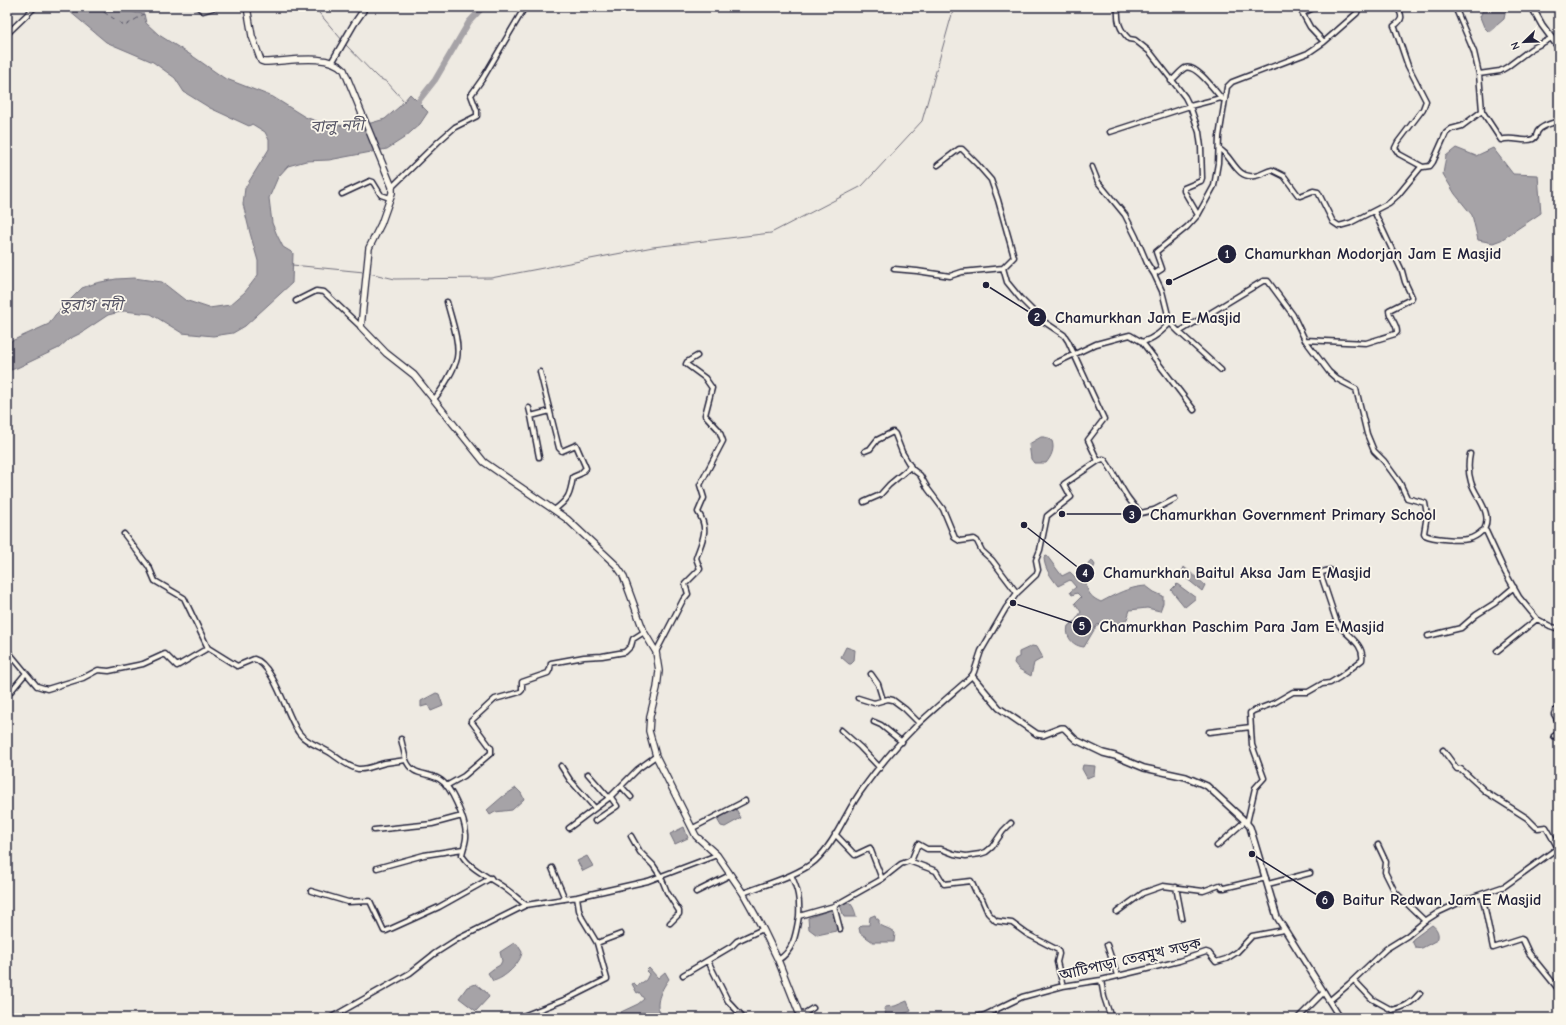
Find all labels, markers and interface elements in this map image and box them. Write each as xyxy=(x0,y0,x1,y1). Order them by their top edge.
north arrow xyxy=(1504,22,1544,62)
text: N xyxy=(1508,40,1523,52)
water label: বালু নদী xyxy=(310,115,367,136)
callout: Chamurkhan Modorjan Jam E Masjid xyxy=(1217,240,1509,268)
text: Chamurkhan Modorjan Jam E Masjid xyxy=(1245,245,1501,263)
text: 1 xyxy=(1225,247,1230,261)
water label: তুরাগ নদী xyxy=(59,295,125,314)
callout: Chamurkhan Jam E Masjid xyxy=(1027,303,1249,331)
text: Chamurkhan Jam E Masjid xyxy=(1055,309,1241,327)
text: 2 xyxy=(1034,310,1040,324)
callout: Chamurkhan Government Primary School xyxy=(1122,500,1445,528)
text: Chamurkhan Government Primary School xyxy=(1150,506,1436,524)
text: 3 xyxy=(1129,508,1135,522)
callout: Chamurkhan Baitul Aksa Jam E Masjid xyxy=(1075,559,1379,587)
text: Chamurkhan Baitul Aksa Jam E Masjid xyxy=(1103,564,1371,582)
text: 4 xyxy=(1082,566,1088,580)
callout: Chamurkhan Paschim Para Jam E Masjid xyxy=(1072,612,1393,640)
text: Chamurkhan Paschim Para Jam E Masjid xyxy=(1100,618,1384,636)
text: 5 xyxy=(1079,619,1085,633)
callout: Baitur Redwan Jam E Masjid xyxy=(1315,886,1550,914)
text: Baitur Redwan Jam E Masjid xyxy=(1343,891,1541,909)
text: 6 xyxy=(1322,893,1328,907)
street label: আটিপাড়া তেরমুখ সড়ক xyxy=(1056,934,1204,984)

